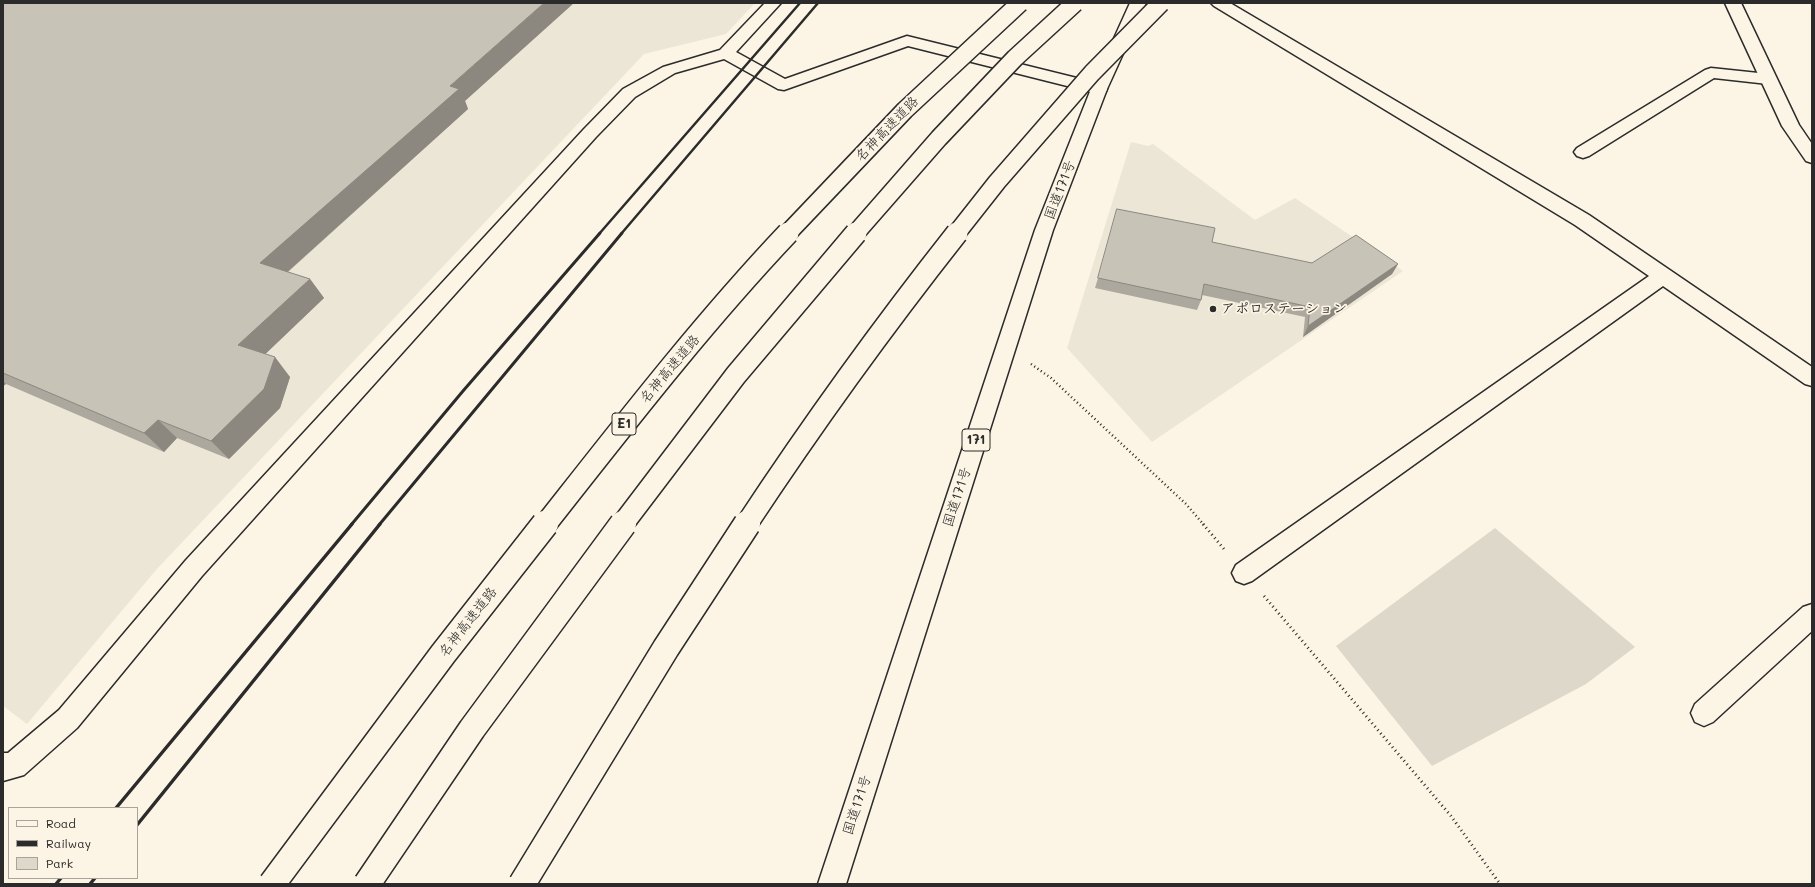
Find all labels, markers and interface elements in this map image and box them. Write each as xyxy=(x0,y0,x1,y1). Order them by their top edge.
street label: 名神高速道路 xyxy=(852,93,922,165)
street label: 国道171号 xyxy=(1041,158,1079,222)
place label: アポロステーション xyxy=(1221,301,1347,317)
marker: アポロステーション xyxy=(1208,304,1218,314)
street label: 名神高速道路 xyxy=(637,331,703,407)
road number: E1 xyxy=(612,413,636,435)
road number: 171 xyxy=(962,429,990,451)
street label: 国道171号 xyxy=(939,465,975,529)
street label: 名神高速道路 xyxy=(436,584,500,660)
street label: 国道171号 xyxy=(839,773,875,837)
legend xyxy=(8,807,138,879)
text: Road xyxy=(46,815,76,831)
text: Railway xyxy=(46,835,91,851)
text: Park xyxy=(46,855,73,871)

